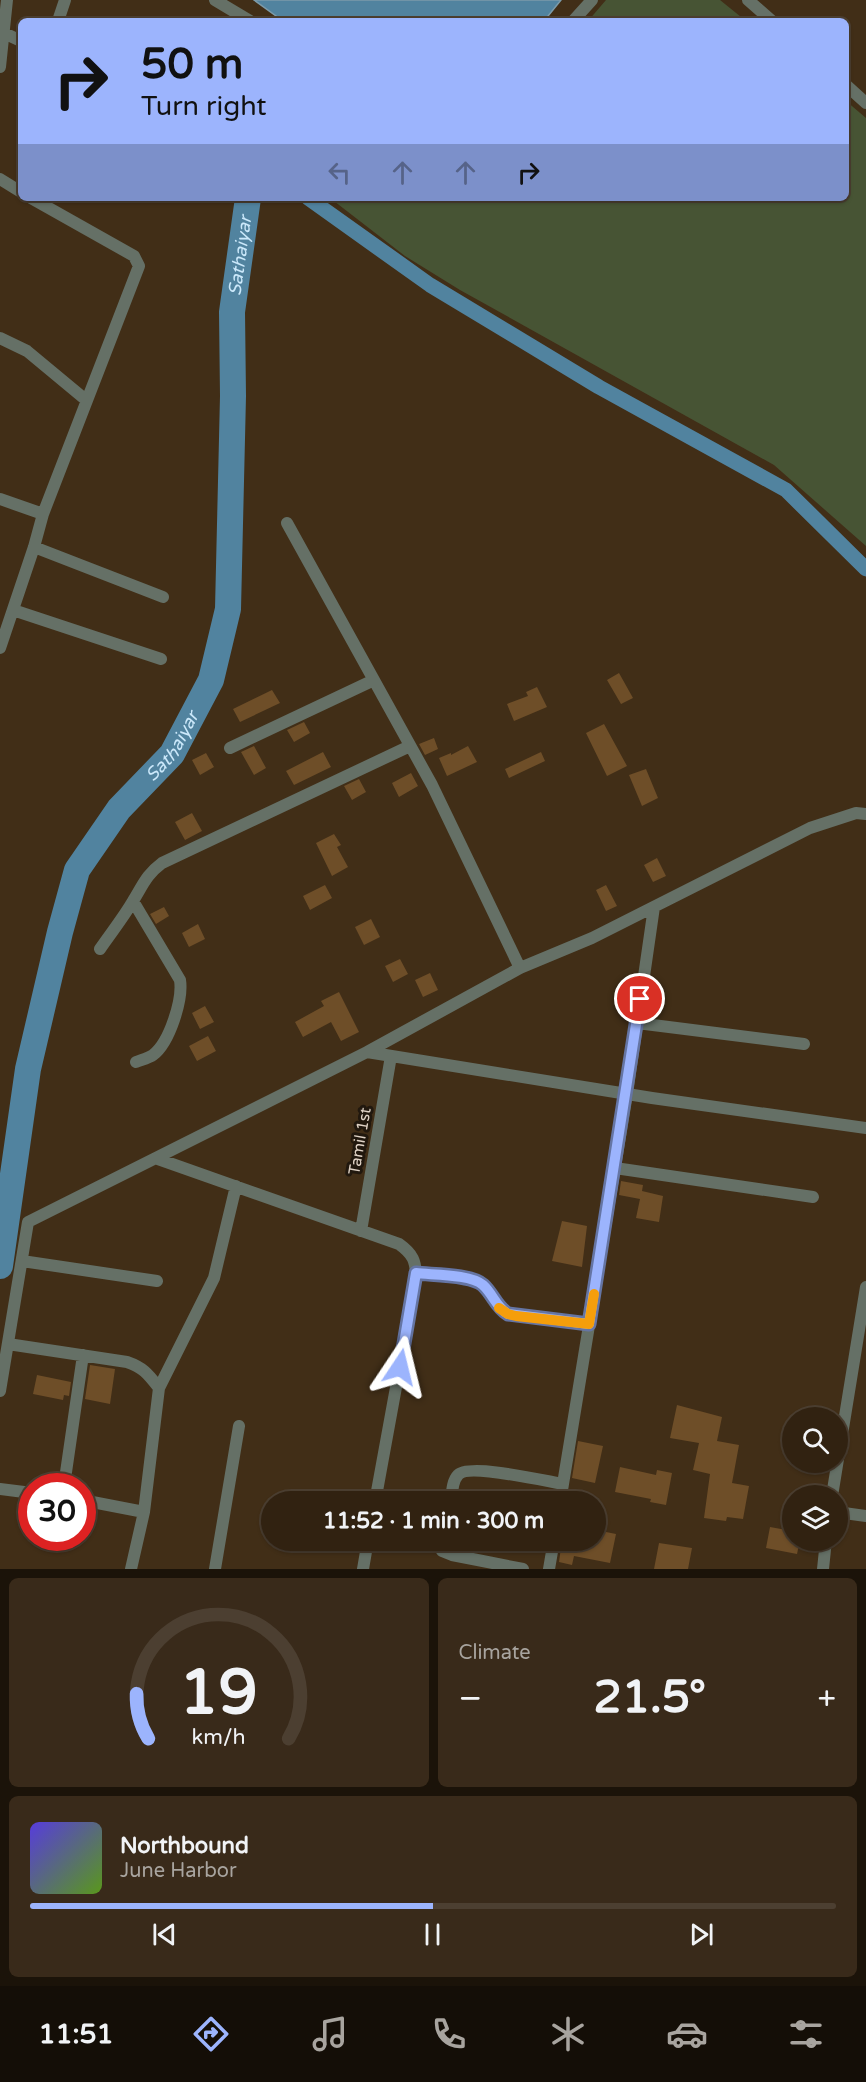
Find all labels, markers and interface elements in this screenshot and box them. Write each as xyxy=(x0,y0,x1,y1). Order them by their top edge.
text: 50 m xyxy=(141,39,243,90)
icon: right xyxy=(42,42,120,120)
text: Turn right xyxy=(141,90,267,123)
icon: left xyxy=(323,156,356,189)
icon: ahead xyxy=(386,156,419,189)
icon: ahead xyxy=(449,156,482,189)
icon: right xyxy=(512,156,545,189)
water label: Sathaiyar xyxy=(223,212,257,297)
water label: Sathaiyar xyxy=(141,706,204,786)
pin xyxy=(614,973,665,1024)
icon: arrive xyxy=(623,982,656,1015)
street label: Tamil 1st xyxy=(344,1106,376,1176)
position arrow xyxy=(368,1335,432,1399)
map controls xyxy=(782,1407,848,1551)
button: search xyxy=(782,1407,848,1473)
speed limit sign: 30 xyxy=(18,1473,96,1551)
button: layers xyxy=(782,1485,848,1551)
text: 11:52 · 1 min · 300 m xyxy=(323,1508,544,1534)
text: Climate xyxy=(459,1641,531,1665)
text: 19 xyxy=(180,1656,258,1731)
text: 21.5° xyxy=(593,1671,706,1725)
text: − xyxy=(459,1679,482,1718)
text: + xyxy=(817,1679,836,1718)
text: km/h xyxy=(192,1725,246,1751)
text: Northbound xyxy=(120,1833,249,1859)
text: June Harbor xyxy=(120,1859,237,1883)
icon: previous xyxy=(148,1918,181,1951)
icon: pause xyxy=(416,1918,449,1951)
icon: next xyxy=(685,1918,718,1951)
icon: directions xyxy=(190,2013,232,2055)
icon: music xyxy=(309,2013,351,2055)
icon: phone xyxy=(428,2013,470,2055)
icon: climate xyxy=(547,2013,589,2055)
icon: car xyxy=(666,2013,708,2055)
icon: filters xyxy=(785,2013,827,2055)
text: 11:51 xyxy=(39,2018,113,2051)

